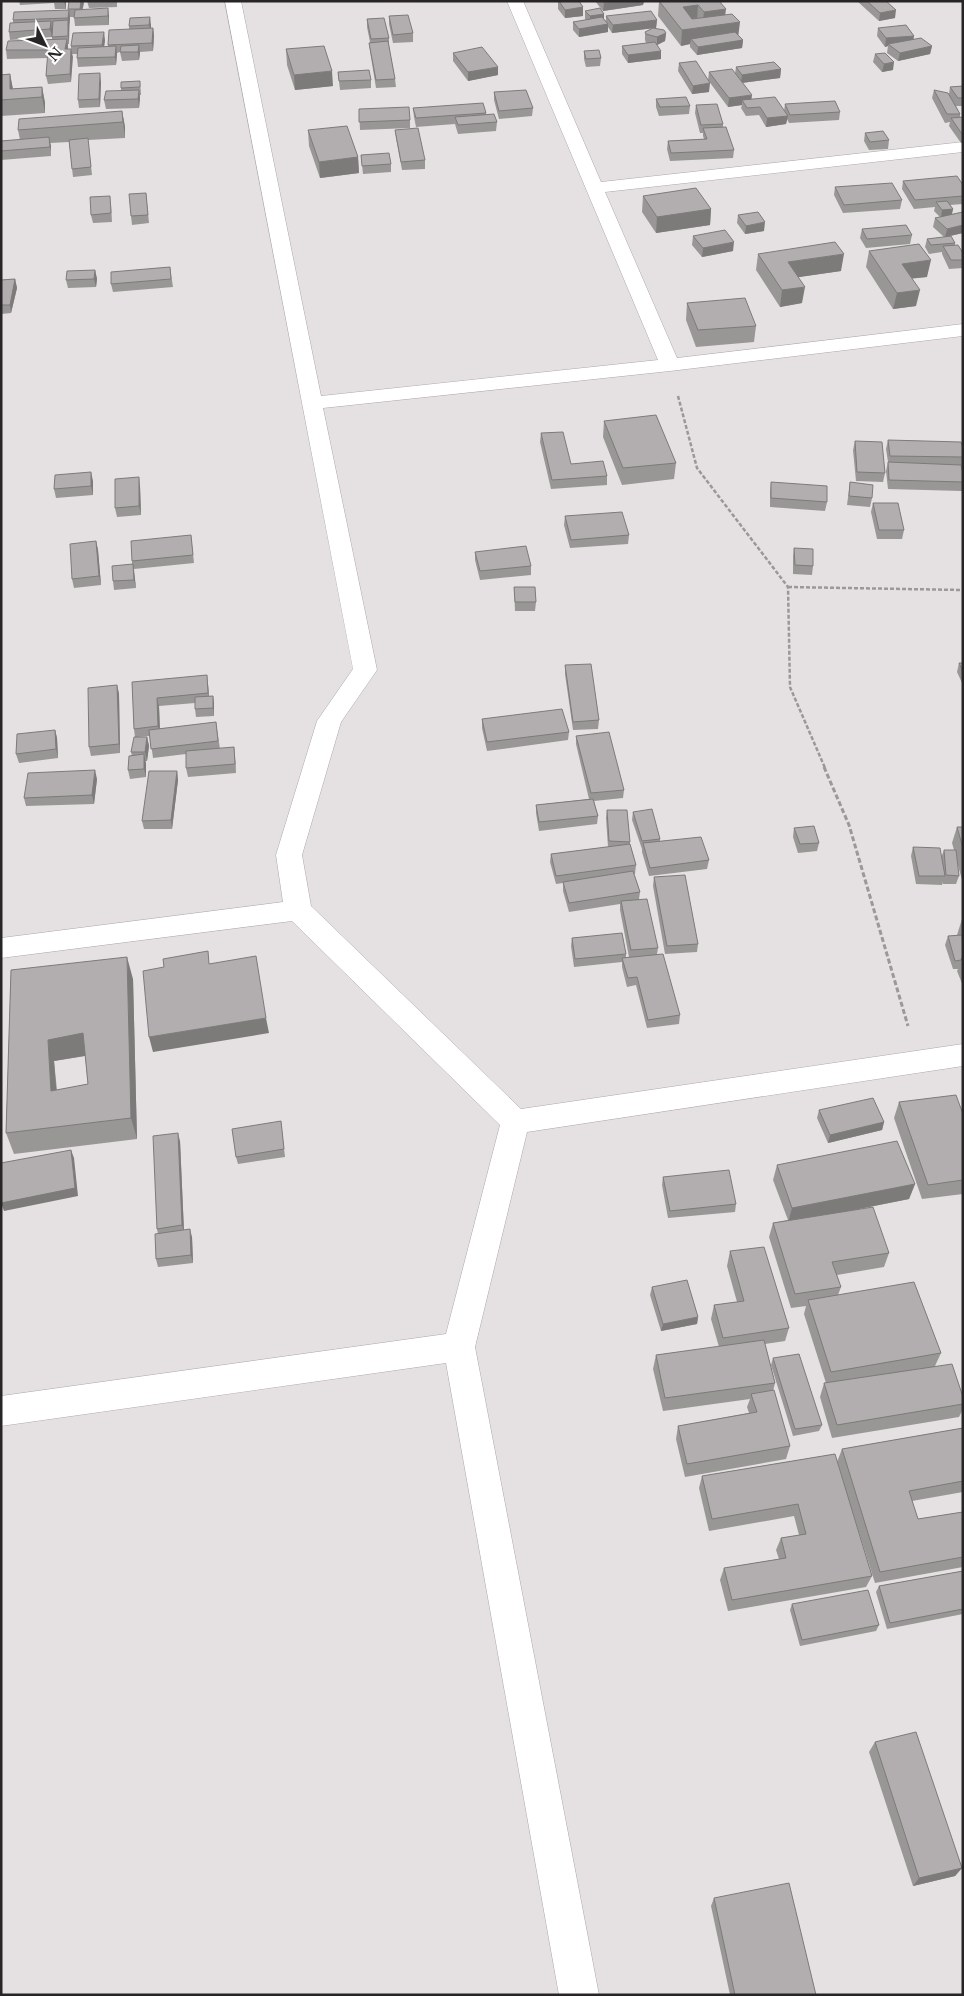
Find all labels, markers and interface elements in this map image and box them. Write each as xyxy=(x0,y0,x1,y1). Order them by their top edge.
north arrow xyxy=(20,20,70,70)
text: N xyxy=(44,43,66,65)

